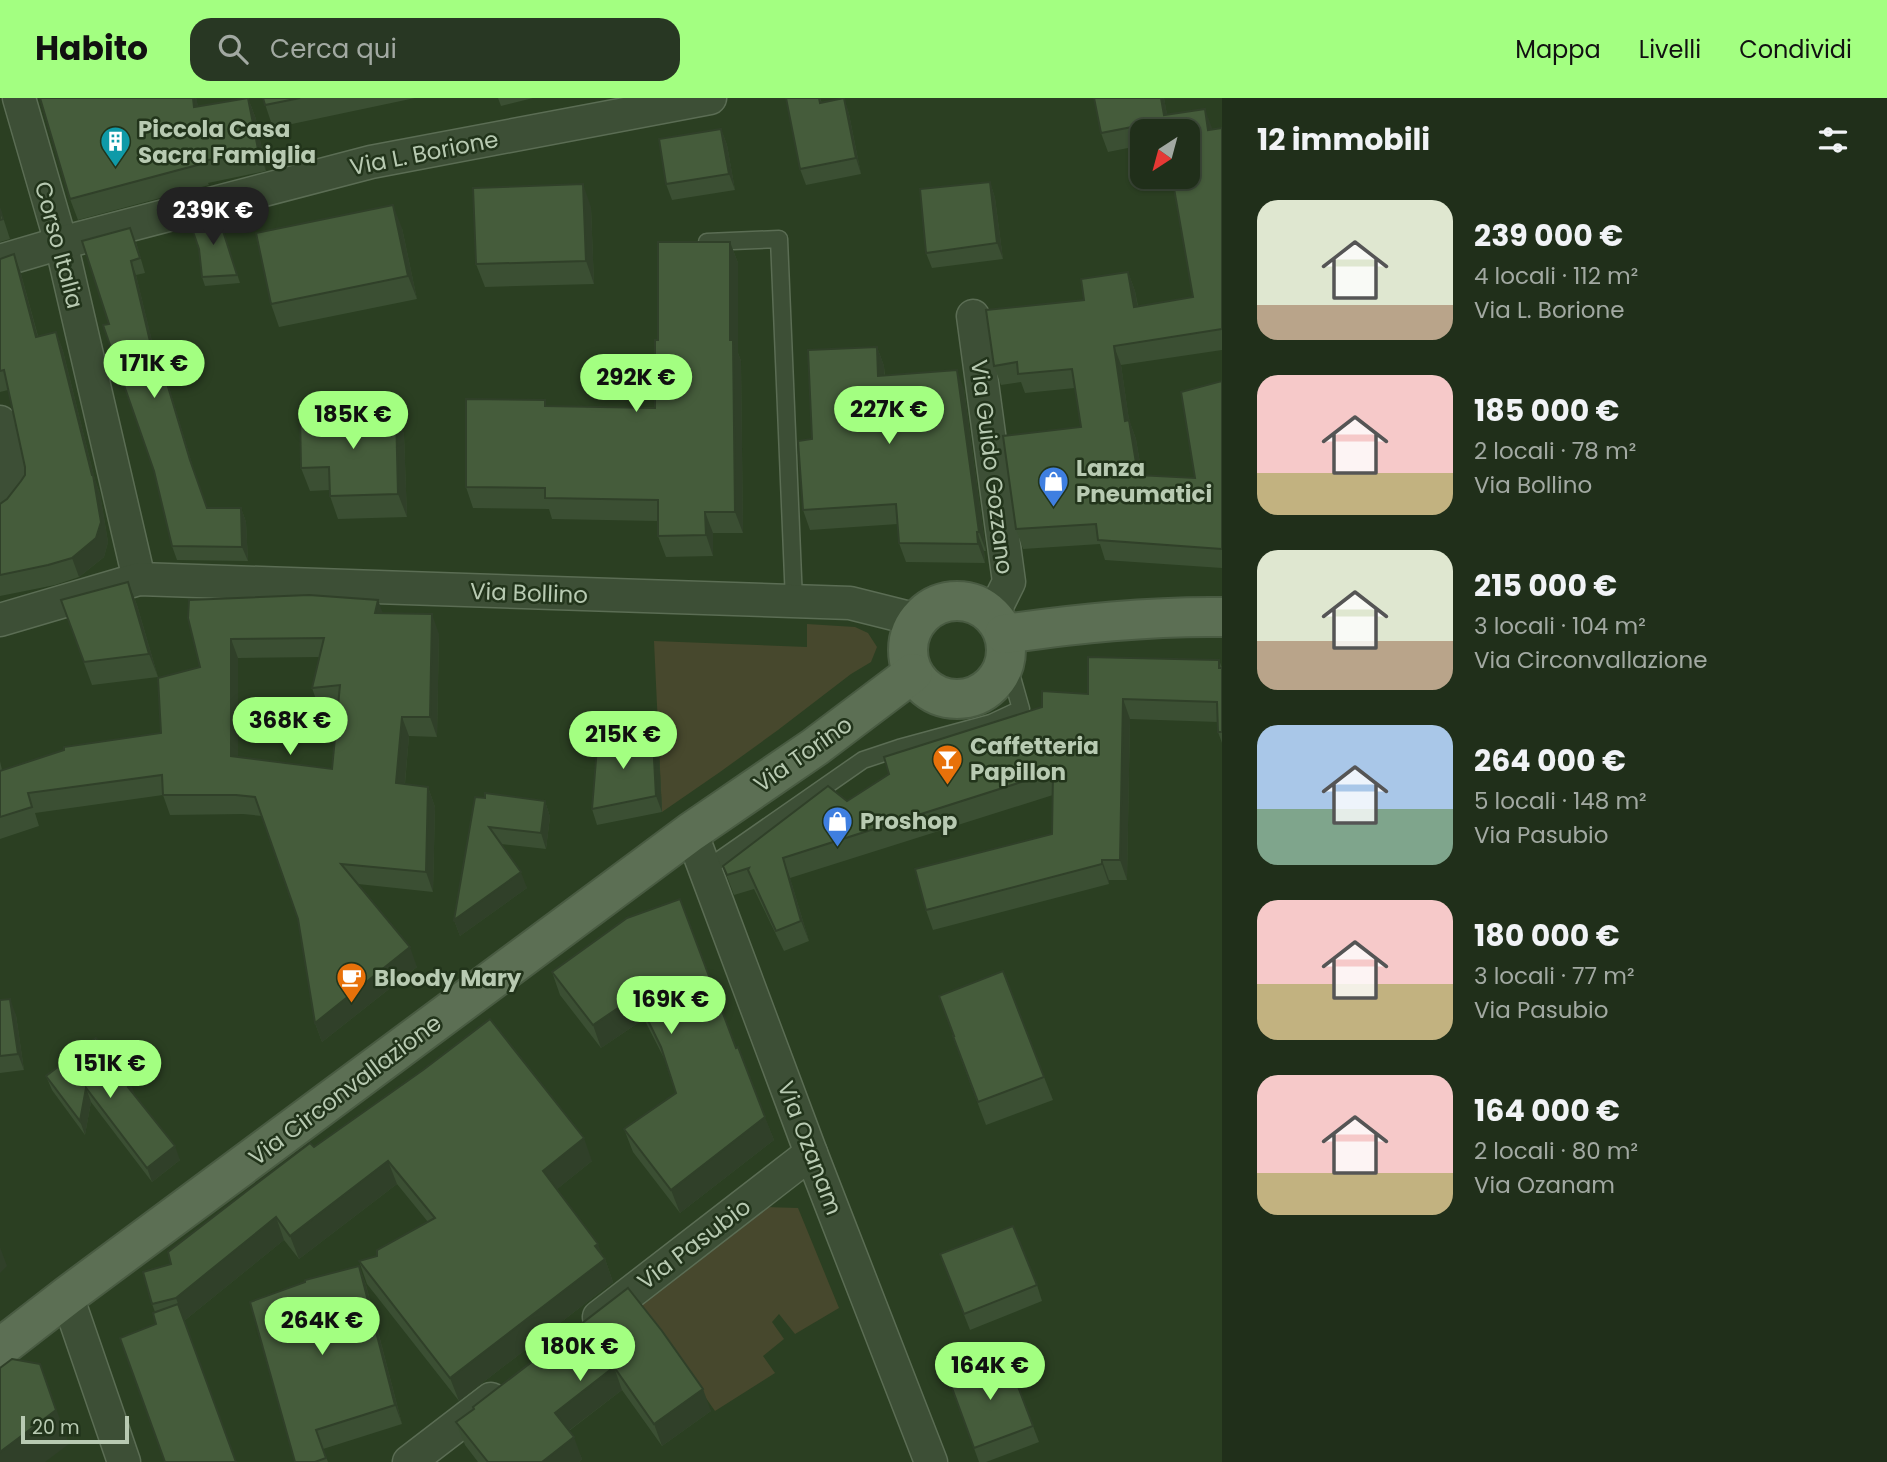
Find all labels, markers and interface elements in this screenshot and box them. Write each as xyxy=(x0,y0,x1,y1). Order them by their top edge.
search box xyxy=(190,18,680,81)
text: Habito xyxy=(35,25,148,72)
icon: search xyxy=(214,30,252,68)
text: Cerca qui xyxy=(270,31,397,67)
text: Mappa xyxy=(1515,33,1601,66)
text: Livelli xyxy=(1639,33,1701,66)
text: Condividi xyxy=(1739,33,1852,66)
place label: Piccola Casa Sacra Famiglia xyxy=(138,113,316,171)
text: 12 immobili xyxy=(1257,118,1430,161)
north arrow xyxy=(1130,119,1200,189)
map controls xyxy=(1130,119,1200,189)
icon: filters xyxy=(1814,121,1852,159)
street label: Via L. Borione xyxy=(347,123,501,183)
building icon: Piccola Casa Sacra Famiglia xyxy=(98,125,132,169)
street label: Corso Italia xyxy=(27,178,91,312)
pin: 239K € xyxy=(156,188,270,247)
text: 239K € xyxy=(173,194,253,226)
text: 239 000 € xyxy=(1474,214,1623,257)
icon: home xyxy=(1313,228,1397,312)
text: 4 locali · 112 m² xyxy=(1474,260,1638,292)
text: Via L. Borione xyxy=(1474,294,1625,326)
pin: 171K € xyxy=(97,341,211,400)
text: 171K € xyxy=(120,347,188,379)
pin: 292K € xyxy=(579,354,693,414)
street label: Via Guido Gozzano xyxy=(963,358,1021,576)
text: 292K € xyxy=(596,361,676,393)
pin: 227K € xyxy=(832,386,946,446)
text: 185 000 € xyxy=(1474,389,1620,432)
pin: 185K € xyxy=(296,392,410,451)
text: 227K € xyxy=(850,393,928,425)
text: 185K € xyxy=(314,398,392,430)
icon: home xyxy=(1313,403,1397,487)
text: 2 locali · 78 m² xyxy=(1474,435,1636,467)
place label: Lanza Pneumatici xyxy=(1076,452,1212,510)
shop icon: Lanza Pneumatici xyxy=(1036,464,1070,508)
text: Via Bollino xyxy=(1474,469,1592,501)
text: 215 000 € xyxy=(1474,564,1617,607)
street label: Via Bollino xyxy=(469,575,589,611)
icon: home xyxy=(1313,578,1397,662)
text: 3 locali · 104 m² xyxy=(1474,610,1646,642)
text: Via Circonvallazione xyxy=(1474,644,1707,676)
pin: 368K € xyxy=(233,698,347,757)
text: 368K € xyxy=(249,704,331,736)
street label: Via Torino xyxy=(747,708,859,800)
pin: 215K € xyxy=(566,712,680,771)
text: 215K € xyxy=(585,718,661,750)
place label: Caffetteria Papillon xyxy=(970,730,1099,788)
text: 264 000 € xyxy=(1474,739,1626,782)
bar icon: Caffetteria Papillon xyxy=(930,742,964,786)
icon: home xyxy=(1313,753,1397,837)
text: 5 locali · 148 m² xyxy=(1474,785,1647,817)
shop icon: Proshop xyxy=(820,804,854,848)
place label: Proshop xyxy=(860,805,957,837)
text: Via Pasubio xyxy=(1474,819,1608,851)
text: 180 000 € xyxy=(1474,914,1620,957)
icon: home xyxy=(1313,928,1397,1012)
text: 3 locali · 77 m² xyxy=(1474,960,1635,992)
cafe icon: Bloody Mary xyxy=(334,961,368,1005)
place label: Bloody Mary xyxy=(374,962,522,994)
pin: 169K € xyxy=(614,976,728,1036)
text: 169K € xyxy=(633,983,709,1015)
text: Via Pasubio xyxy=(1474,994,1608,1026)
street label: Via Circonvallazione xyxy=(242,1007,448,1173)
pin: 151K € xyxy=(53,1040,167,1100)
text: 151K € xyxy=(74,1047,146,1079)
street label: Via Ozanam xyxy=(770,1076,850,1220)
text: 164 000 € xyxy=(1474,1089,1620,1132)
icon: home xyxy=(1313,1103,1397,1187)
text: 2 locali · 80 m² xyxy=(1474,1135,1638,1167)
text: Via Ozanam xyxy=(1474,1169,1615,1201)
street label: Via Pasubio xyxy=(631,1191,757,1297)
pin: 264K € xyxy=(265,1298,379,1357)
text: 264K € xyxy=(281,1304,363,1336)
pin: 180K € xyxy=(523,1324,637,1383)
text: 180K € xyxy=(541,1330,619,1362)
pin: 164K € xyxy=(933,1342,1047,1402)
text: 164K € xyxy=(951,1349,1029,1381)
scale bar xyxy=(21,1413,130,1445)
text: 20 m xyxy=(32,1414,80,1441)

